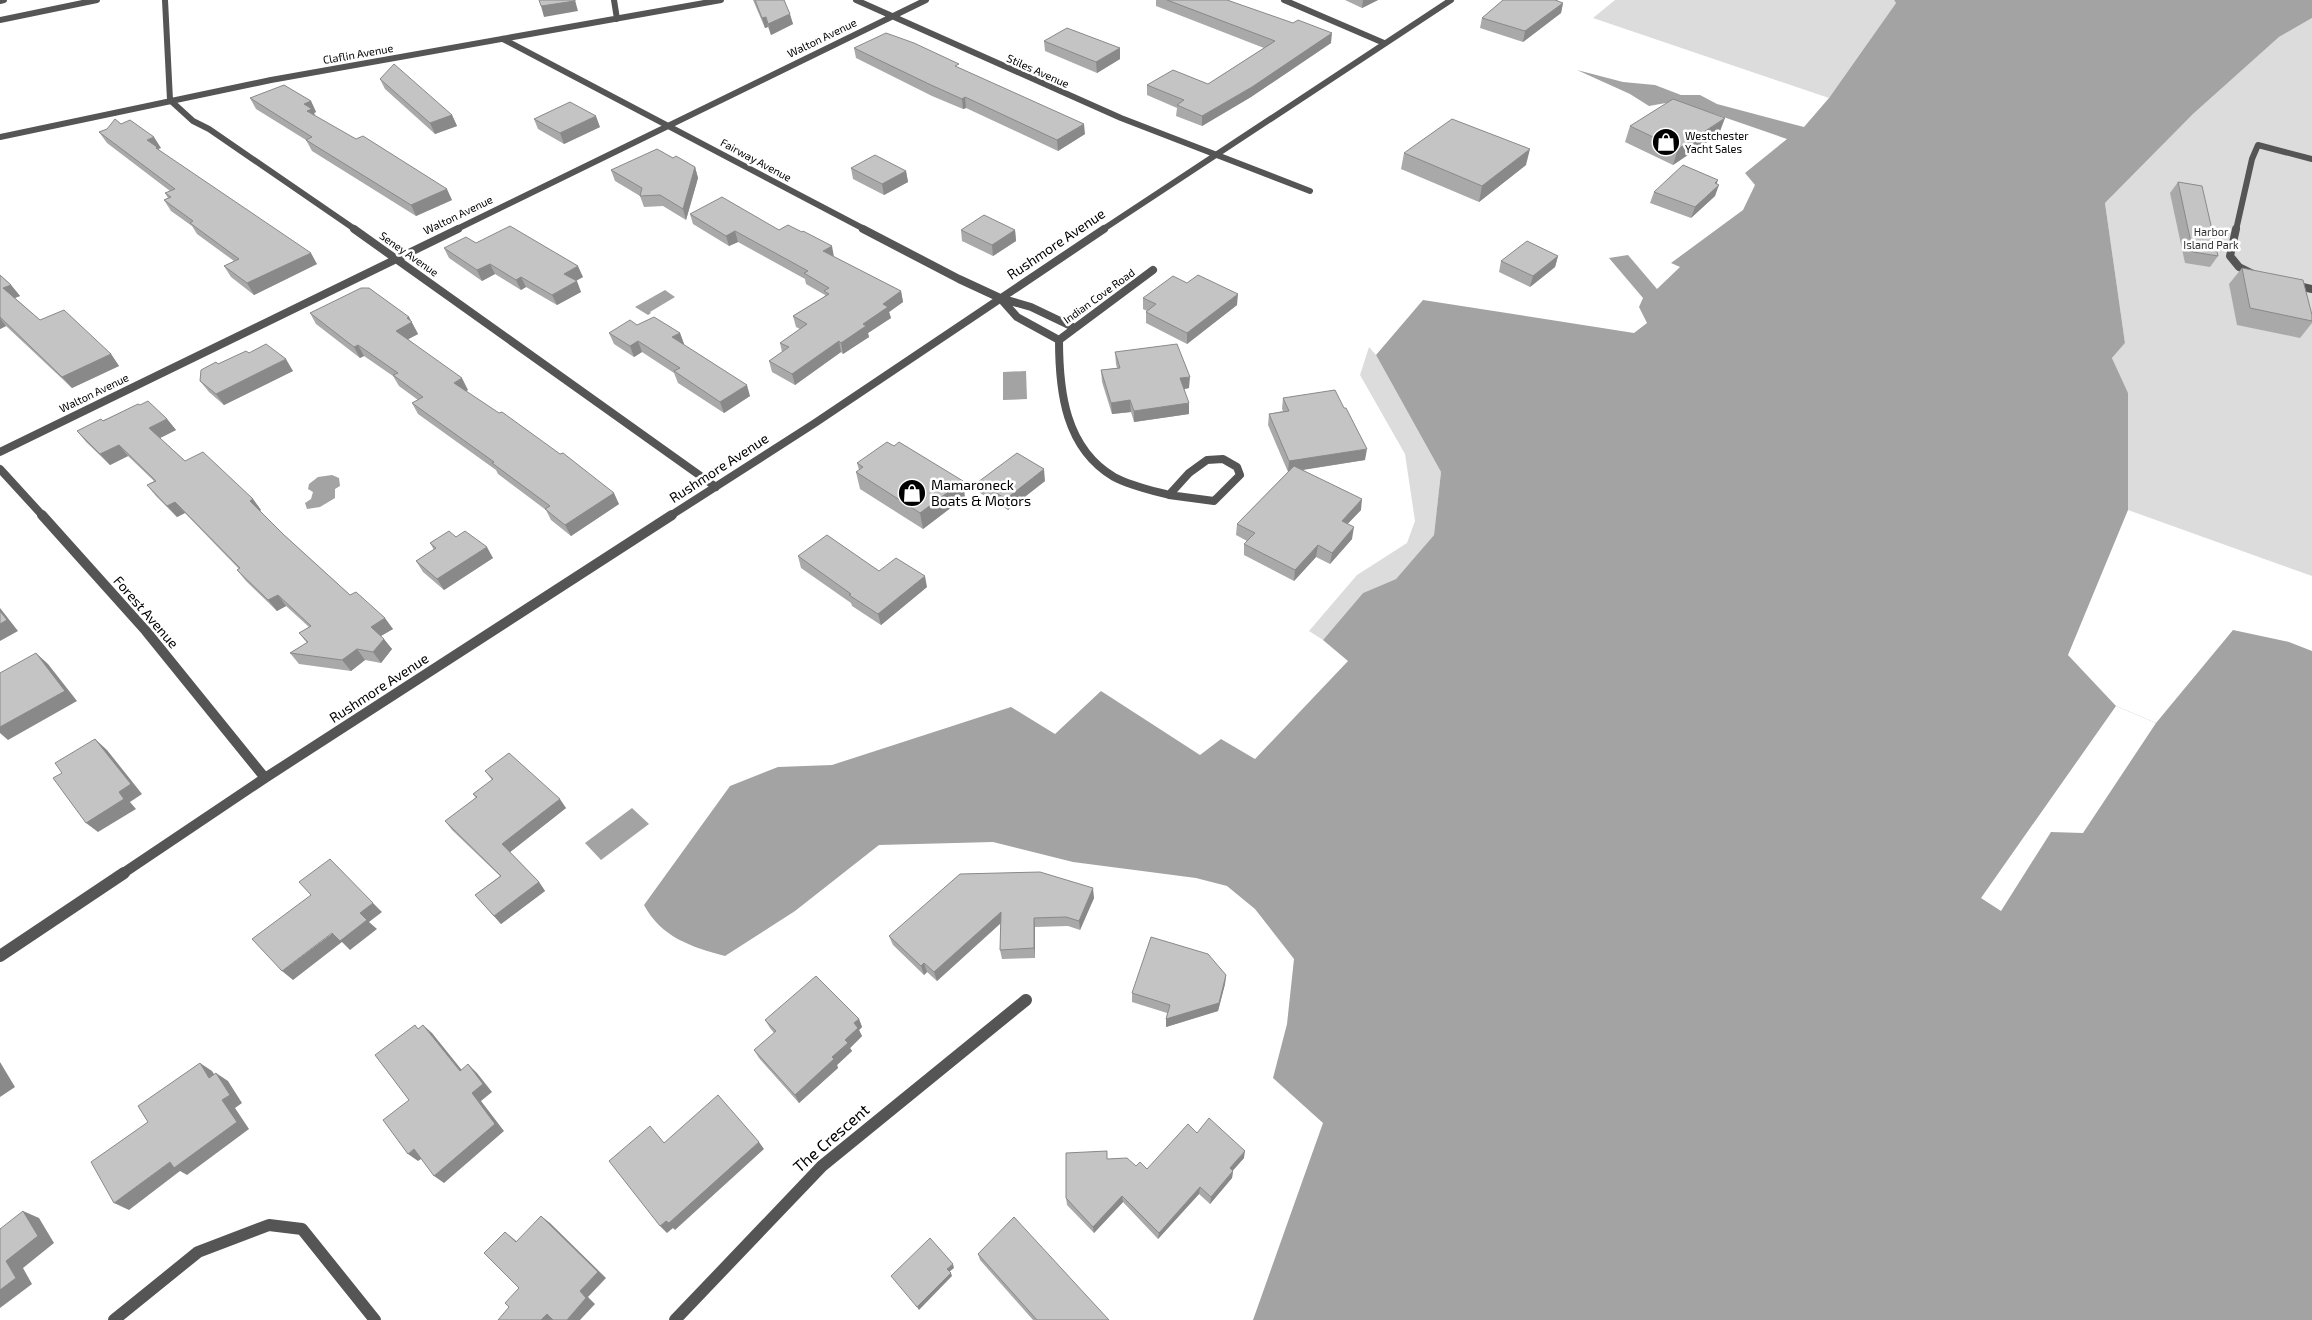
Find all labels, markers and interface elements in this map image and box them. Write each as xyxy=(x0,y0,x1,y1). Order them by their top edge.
street label: Walton Avenue xyxy=(785,15,859,60)
street label: Claflin Avenue xyxy=(322,41,394,66)
street label: Stiles Avenue xyxy=(1005,51,1071,90)
shop icon: Westchester Yacht Sales xyxy=(1651,127,1681,157)
place label: Westchester Yacht Sales xyxy=(1685,129,1749,155)
street label: Fairway Avenue xyxy=(718,135,794,184)
street label: Walton Avenue xyxy=(421,192,495,237)
street label: Rushmore Avenue xyxy=(1003,204,1108,283)
park label: Harbor Island Park xyxy=(2183,225,2239,251)
street label: Seney Avenue xyxy=(377,228,441,279)
street label: Indian Cove Road xyxy=(1060,265,1137,326)
street label: Walton Avenue xyxy=(57,370,131,415)
street label: Rushmore Avenue xyxy=(666,429,771,506)
place label: Mamaroneck Boats & Motors xyxy=(931,476,1031,509)
shop icon: Mamaroneck Boats & Motors xyxy=(897,478,927,508)
street label: Forest Avenue xyxy=(110,572,182,651)
street label: Rushmore Avenue xyxy=(326,649,431,726)
street label: The Crescent xyxy=(789,1099,873,1176)

